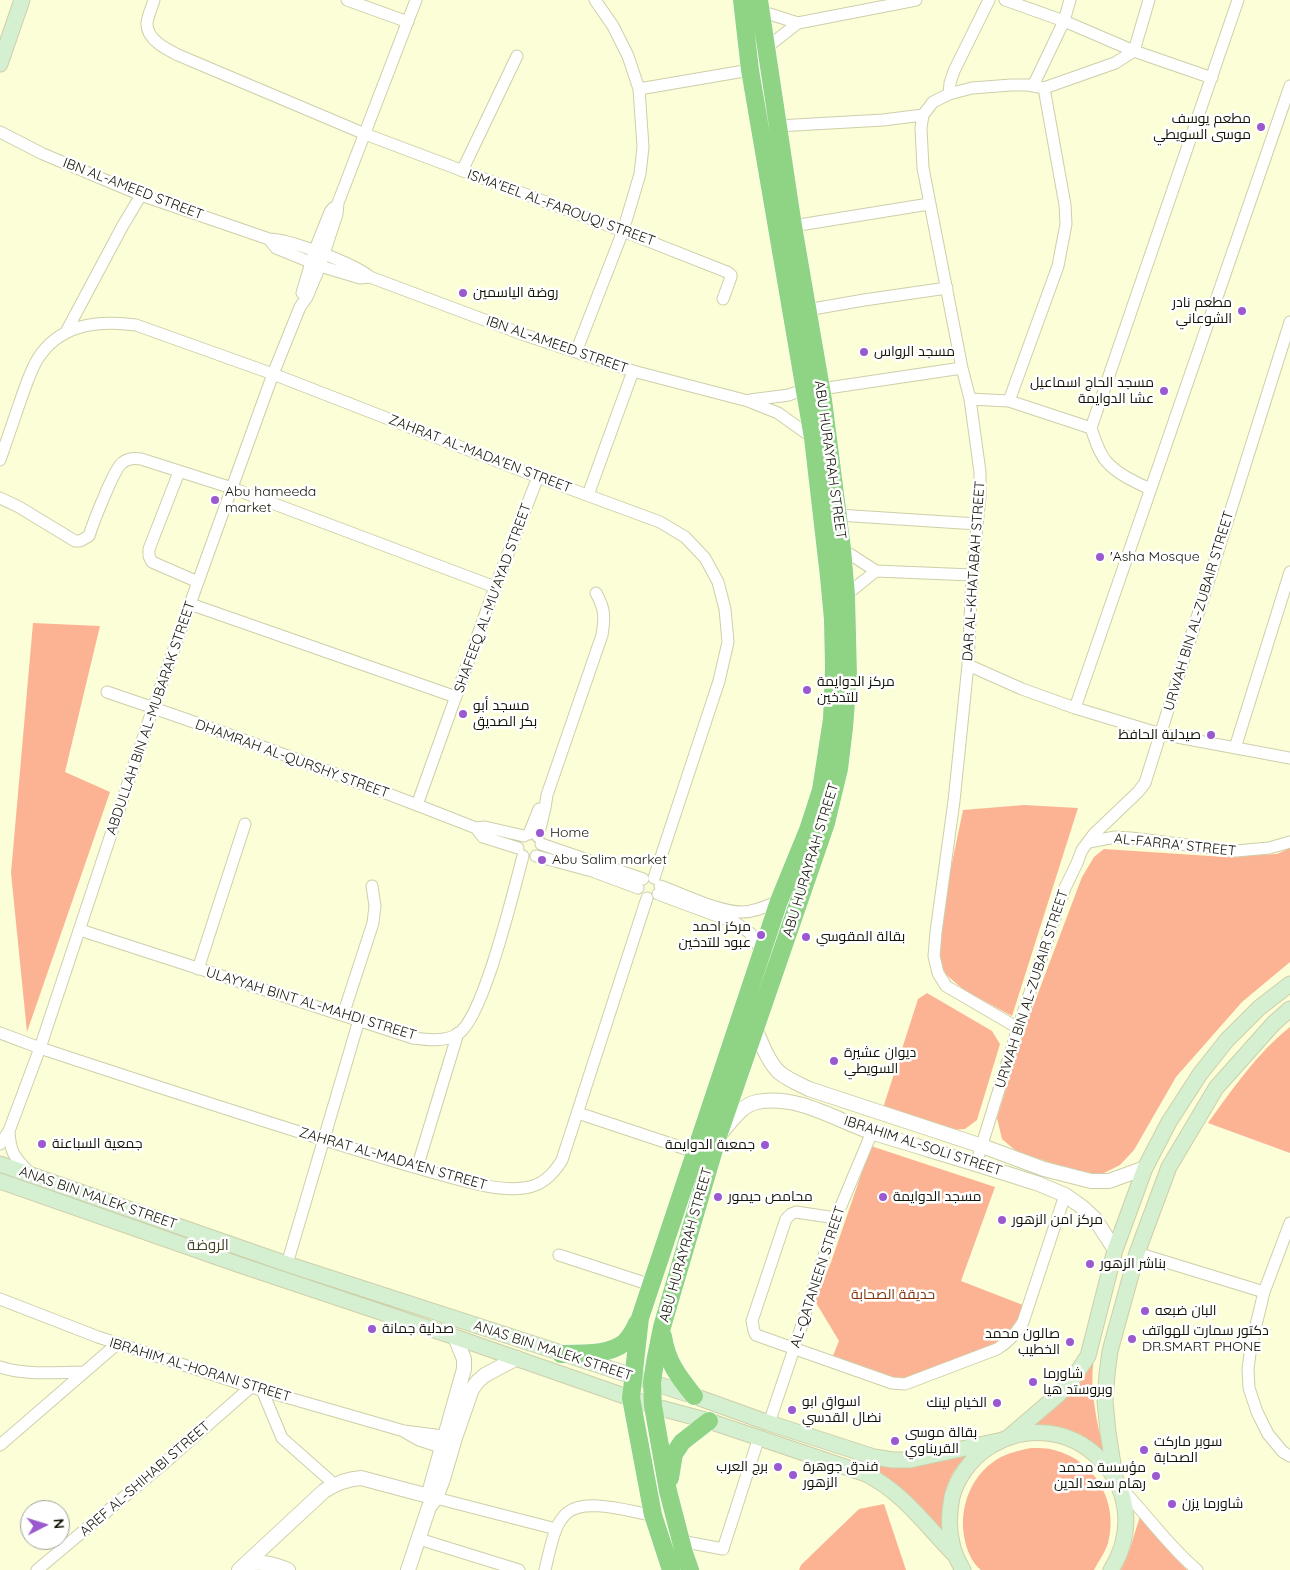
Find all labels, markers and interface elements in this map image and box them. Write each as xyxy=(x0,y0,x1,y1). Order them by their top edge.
place label: مطعم يوسف موسى السويطي xyxy=(1153,111,1251,144)
marker: مطعم يوسف موسى السويطي xyxy=(1255,121,1267,133)
street label: IBN AL-AMEED STREET xyxy=(60,154,206,224)
street label: ISMA'EEL AL-FAROUQI STREET xyxy=(465,166,657,250)
place label: روضة الياسمين xyxy=(473,285,558,301)
marker: روضة الياسمين xyxy=(457,287,469,299)
place label: مطعم نادر الشوعاني xyxy=(1172,295,1232,328)
marker: مطعم نادر الشوعاني xyxy=(1236,305,1248,317)
street label: IBN AL-AMEED STREET xyxy=(484,313,630,377)
place label: مسجد الرواس xyxy=(874,344,955,360)
marker: مسجد الرواس xyxy=(858,346,870,358)
place label: مسجد الحاج اسماعيل عشا الدوايمة xyxy=(1030,375,1154,408)
street label: ABU HURAYRAH STREET xyxy=(811,380,849,540)
marker: مسجد الحاج اسماعيل عشا الدوايمة xyxy=(1158,385,1170,397)
street label: ZAHRAT AL-MADA'EN STREET xyxy=(386,411,574,497)
street label: DAR AL-KHATABAH STREET xyxy=(959,480,989,662)
place label: Abu hameeda market xyxy=(225,484,316,516)
marker: Abu hameeda market xyxy=(209,494,221,506)
street label: SHAFEEQ AL-MU'AYAD STREET xyxy=(451,501,535,695)
street label: URWAH BIN AL-ZUBAIR STREET xyxy=(1161,509,1237,713)
place label: 'Asha Mosque xyxy=(1110,549,1200,565)
marker: 'Asha Mosque xyxy=(1094,551,1106,563)
street label: ABDULLAH BIN AL-MUBARAK STREET xyxy=(103,599,199,837)
place label: مركز الدوايمة للتدخين xyxy=(817,674,895,706)
marker: مركز الدوايمة للتدخين xyxy=(801,684,813,696)
place label: مسجد أبو بكر الصديق xyxy=(473,698,537,730)
marker: مسجد أبو بكر الصديق xyxy=(457,708,469,720)
street label: DHAMRAH AL-QURSHY STREET xyxy=(193,716,391,802)
place label: صيدلية الحافظ xyxy=(1118,727,1201,743)
marker: صيدلية الحافظ xyxy=(1205,729,1217,741)
street label: ABU HURAYRAH STREET xyxy=(780,781,842,939)
place label: Home xyxy=(550,825,589,841)
marker: Home xyxy=(534,827,546,839)
street label: AL-FARRA' STREET xyxy=(1113,830,1237,860)
place label: Abu Salim market xyxy=(552,852,667,868)
marker: Abu Salim market xyxy=(536,854,548,866)
street label: URWAH BIN AL-ZUBAIR STREET xyxy=(992,887,1072,1091)
place label: مركز احمد عبود للتدخين xyxy=(678,919,751,952)
marker: مركز احمد عبود للتدخين xyxy=(755,929,767,941)
place label: بقالة المقوسي xyxy=(816,929,905,945)
marker: بقالة المقوسي xyxy=(800,931,812,943)
street label: ULAYYAH BINT AL-MAHDI STREET xyxy=(204,964,418,1044)
place label: ديوان عشيرة السويطي xyxy=(844,1045,916,1078)
marker: ديوان عشيرة السويطي xyxy=(828,1055,840,1067)
street label: IBRAHIM AL-SOLI STREET xyxy=(842,1112,1004,1180)
street label: ZAHRAT AL-MADA'EN STREET xyxy=(297,1124,489,1194)
place label: جمعية السباعنة xyxy=(52,1136,143,1152)
place label: جمعية الدوايمة xyxy=(665,1137,755,1153)
marker: جمعية السباعنة xyxy=(36,1138,48,1150)
marker: جمعية الدوايمة xyxy=(759,1139,771,1151)
street label: ANAS BIN MALEK STREET xyxy=(17,1163,179,1233)
street label: ABU HURAYRAH STREET xyxy=(656,1166,716,1324)
place label: محامص حيمور xyxy=(728,1189,813,1205)
place label: مسجد الدوايمة xyxy=(893,1189,982,1205)
marker: محامص حيمور xyxy=(712,1191,724,1203)
marker: مسجد الدوايمة xyxy=(877,1191,889,1203)
street label: AL-QATANEEN STREET xyxy=(787,1204,849,1350)
place label: مركز امن الزهور xyxy=(1012,1212,1103,1228)
marker: مركز امن الزهور xyxy=(996,1214,1008,1226)
district label: الروضة xyxy=(187,1236,229,1254)
place label: بناشر الزهور xyxy=(1100,1256,1166,1272)
marker: بناشر الزهور xyxy=(1084,1258,1096,1270)
park label: حديقة الصحابة xyxy=(851,1287,935,1303)
place label: البان ضبعه xyxy=(1155,1303,1217,1319)
marker: البان ضبعه xyxy=(1139,1305,1151,1317)
street label: ANAS BIN MALEK STREET xyxy=(471,1317,635,1385)
place label: صدلية جمانة xyxy=(382,1321,454,1337)
marker: صدلية جمانة xyxy=(366,1323,378,1335)
place label: دكتور سمارت للهواتف DR.SMART PHONE xyxy=(1142,1323,1269,1355)
place label: صالون محمد الخطيب xyxy=(985,1326,1060,1358)
marker: دكتور سمارت للهواتف DR.SMART PHONE xyxy=(1126,1333,1138,1345)
street label: IBRAHIM AL-HORANI STREET xyxy=(107,1334,293,1406)
marker: صالون محمد الخطيب xyxy=(1064,1336,1076,1348)
place label: شاورما وبروستد هيا xyxy=(1043,1366,1113,1398)
marker: شاورما وبروستد هيا xyxy=(1027,1376,1039,1388)
place label: اسواق ابو نضال القدسي xyxy=(802,1394,882,1426)
place label: الخيام لينك xyxy=(927,1395,987,1411)
marker: الخيام لينك xyxy=(991,1397,1003,1409)
marker: اسواق ابو نضال القدسي xyxy=(786,1404,798,1416)
street label: AREF AL-SHIHABI STREET xyxy=(76,1418,214,1540)
place label: بقالة موسى القريناوي xyxy=(905,1425,977,1458)
place label: سوبر ماركت الصحابة xyxy=(1154,1434,1222,1466)
marker: بقالة موسى القريناوي xyxy=(889,1435,901,1447)
marker: سوبر ماركت الصحابة xyxy=(1138,1444,1150,1456)
place label: برج العرب xyxy=(716,1459,768,1475)
place label: فندق جوهرة الزهور xyxy=(803,1459,878,1491)
place label: مؤسسة محمد رهام سعد الدين xyxy=(1054,1460,1146,1492)
marker: برج العرب xyxy=(772,1461,784,1473)
marker: فندق جوهرة الزهور xyxy=(787,1469,799,1481)
marker: مؤسسة محمد رهام سعد الدين xyxy=(1150,1470,1162,1482)
place label: شاورما يزن xyxy=(1182,1496,1243,1512)
marker: شاورما يزن xyxy=(1166,1498,1178,1510)
north arrow xyxy=(20,1500,70,1550)
text: N xyxy=(50,1518,68,1530)

